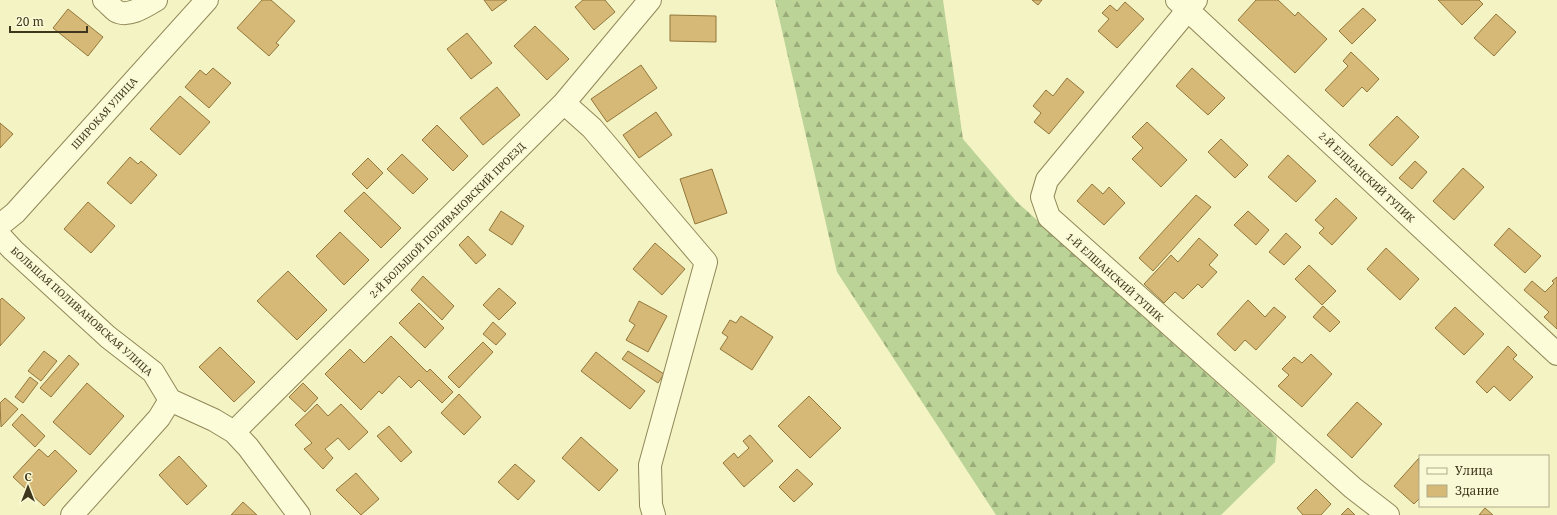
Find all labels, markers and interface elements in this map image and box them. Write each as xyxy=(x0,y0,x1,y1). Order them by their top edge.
scale bar xyxy=(10,8,87,34)
text: 20 m xyxy=(16,13,44,30)
street label: ШИРОКАЯ УЛИЦА xyxy=(68,73,141,152)
street label: 2-Й ЕЛШАНСКИЙ ТУПИК xyxy=(1316,129,1419,226)
street label: 2-Й БОЛЬШОЙ ПОЛИВАНОВСКИЙ ПРОЕЗД xyxy=(366,139,528,301)
street label: 1-Й ЕЛШАНСКИЙ ТУПИК xyxy=(1063,230,1167,325)
street label: БОЛЬШАЯ ПОЛИВАНОВСКАЯ УЛИЦА xyxy=(8,243,157,379)
legend xyxy=(1419,455,1549,507)
text: Улица xyxy=(1455,462,1493,479)
north arrow xyxy=(8,467,48,507)
text: С xyxy=(24,469,32,484)
text: Здание xyxy=(1455,482,1499,499)

